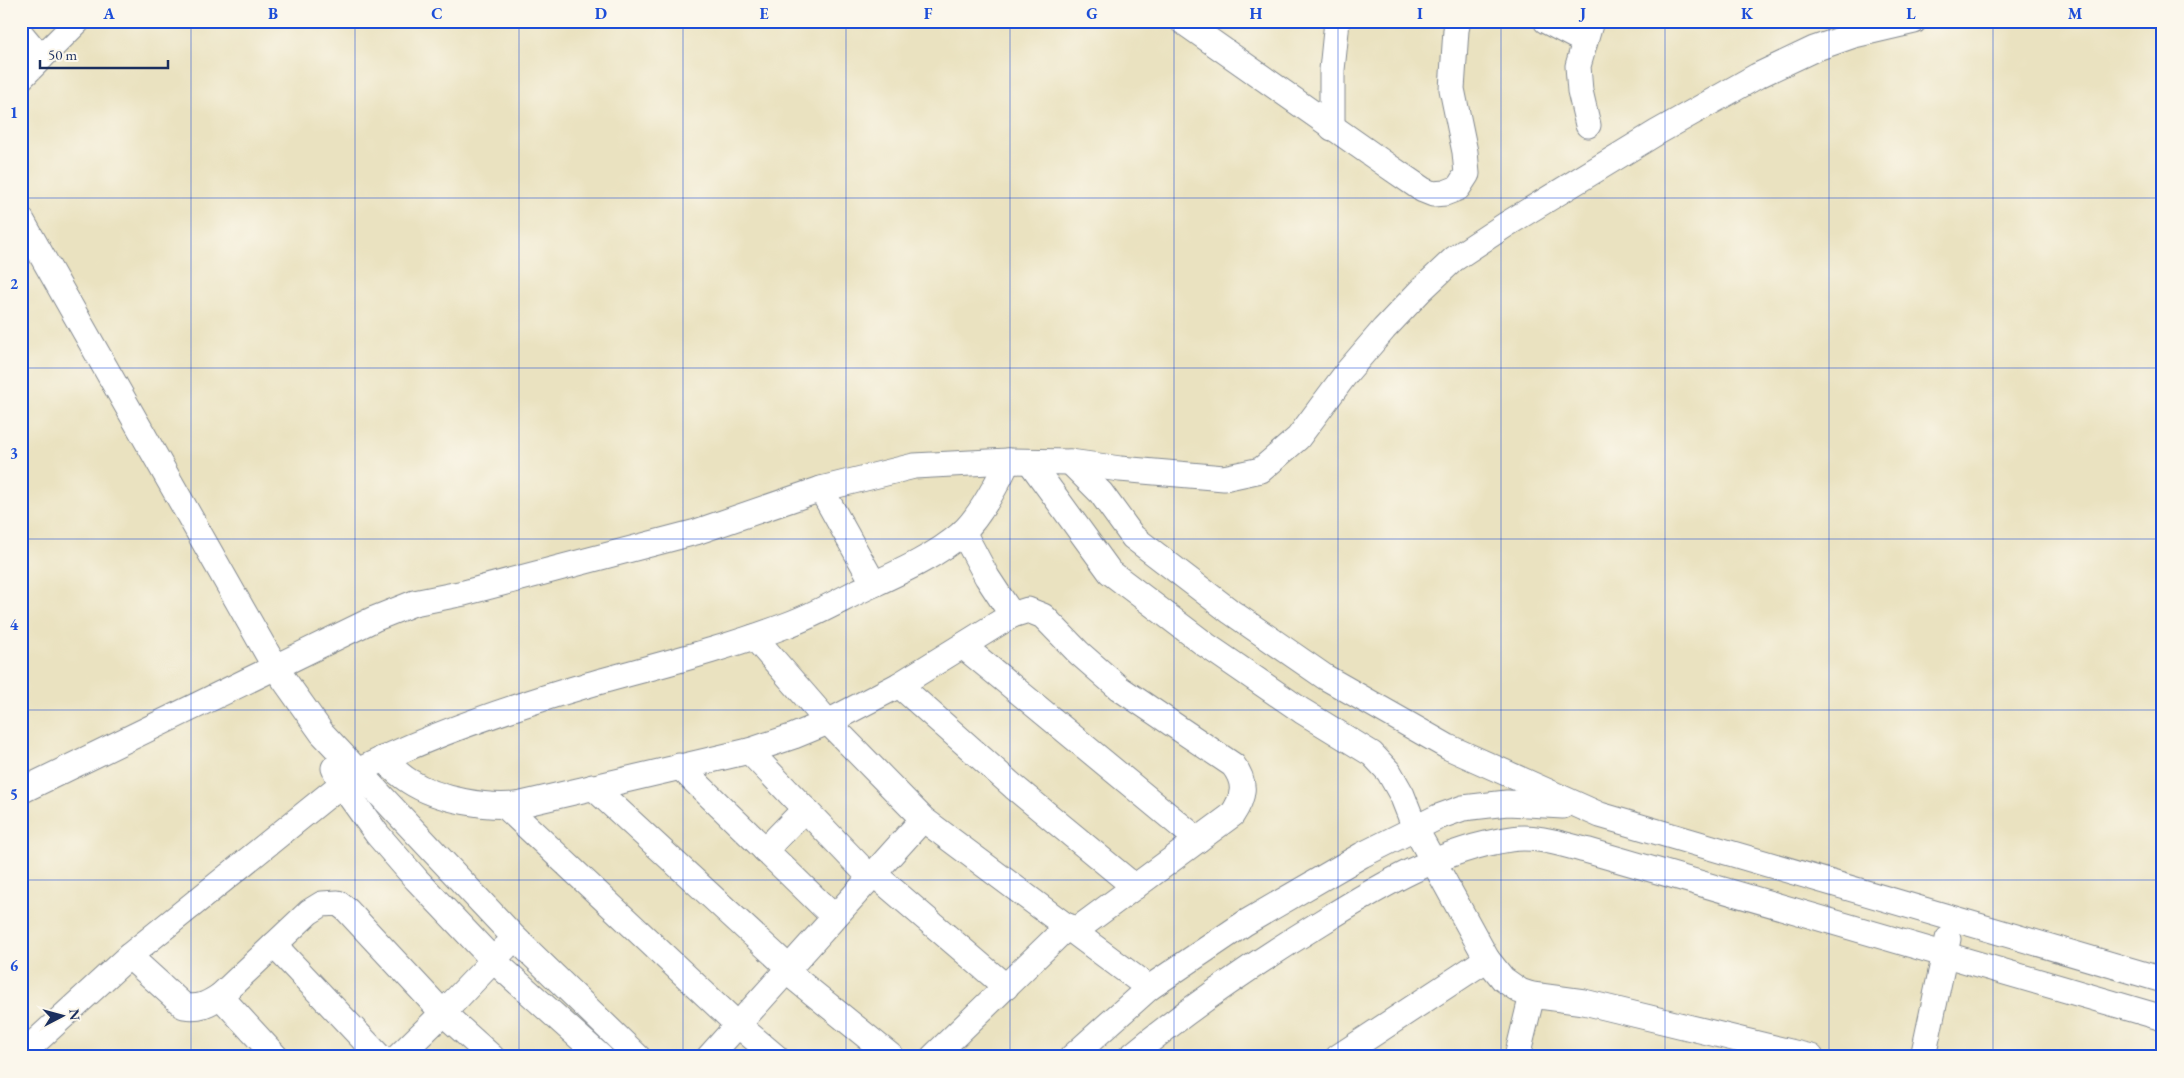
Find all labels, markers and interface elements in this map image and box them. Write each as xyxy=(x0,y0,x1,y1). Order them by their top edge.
text: A xyxy=(102,3,115,24)
text: B xyxy=(268,3,278,24)
text: C xyxy=(431,3,443,24)
text: D xyxy=(595,3,607,24)
text: E xyxy=(759,3,769,24)
text: F xyxy=(924,3,933,24)
text: G xyxy=(1086,3,1098,24)
text: H xyxy=(1250,3,1263,24)
text: I xyxy=(1417,3,1423,24)
text: J xyxy=(1578,3,1586,24)
text: K xyxy=(1741,3,1754,24)
text: L xyxy=(1906,3,1916,24)
text: M xyxy=(2068,3,2083,24)
scale bar xyxy=(40,38,168,70)
text: 50 m xyxy=(48,45,77,64)
text: 1 xyxy=(10,102,18,123)
text: 2 xyxy=(10,273,19,294)
text: 3 xyxy=(10,443,18,464)
text: 4 xyxy=(10,614,19,635)
text: 5 xyxy=(10,784,18,805)
text: 6 xyxy=(10,955,19,976)
north arrow xyxy=(38,990,88,1040)
text: N xyxy=(65,1008,85,1022)

